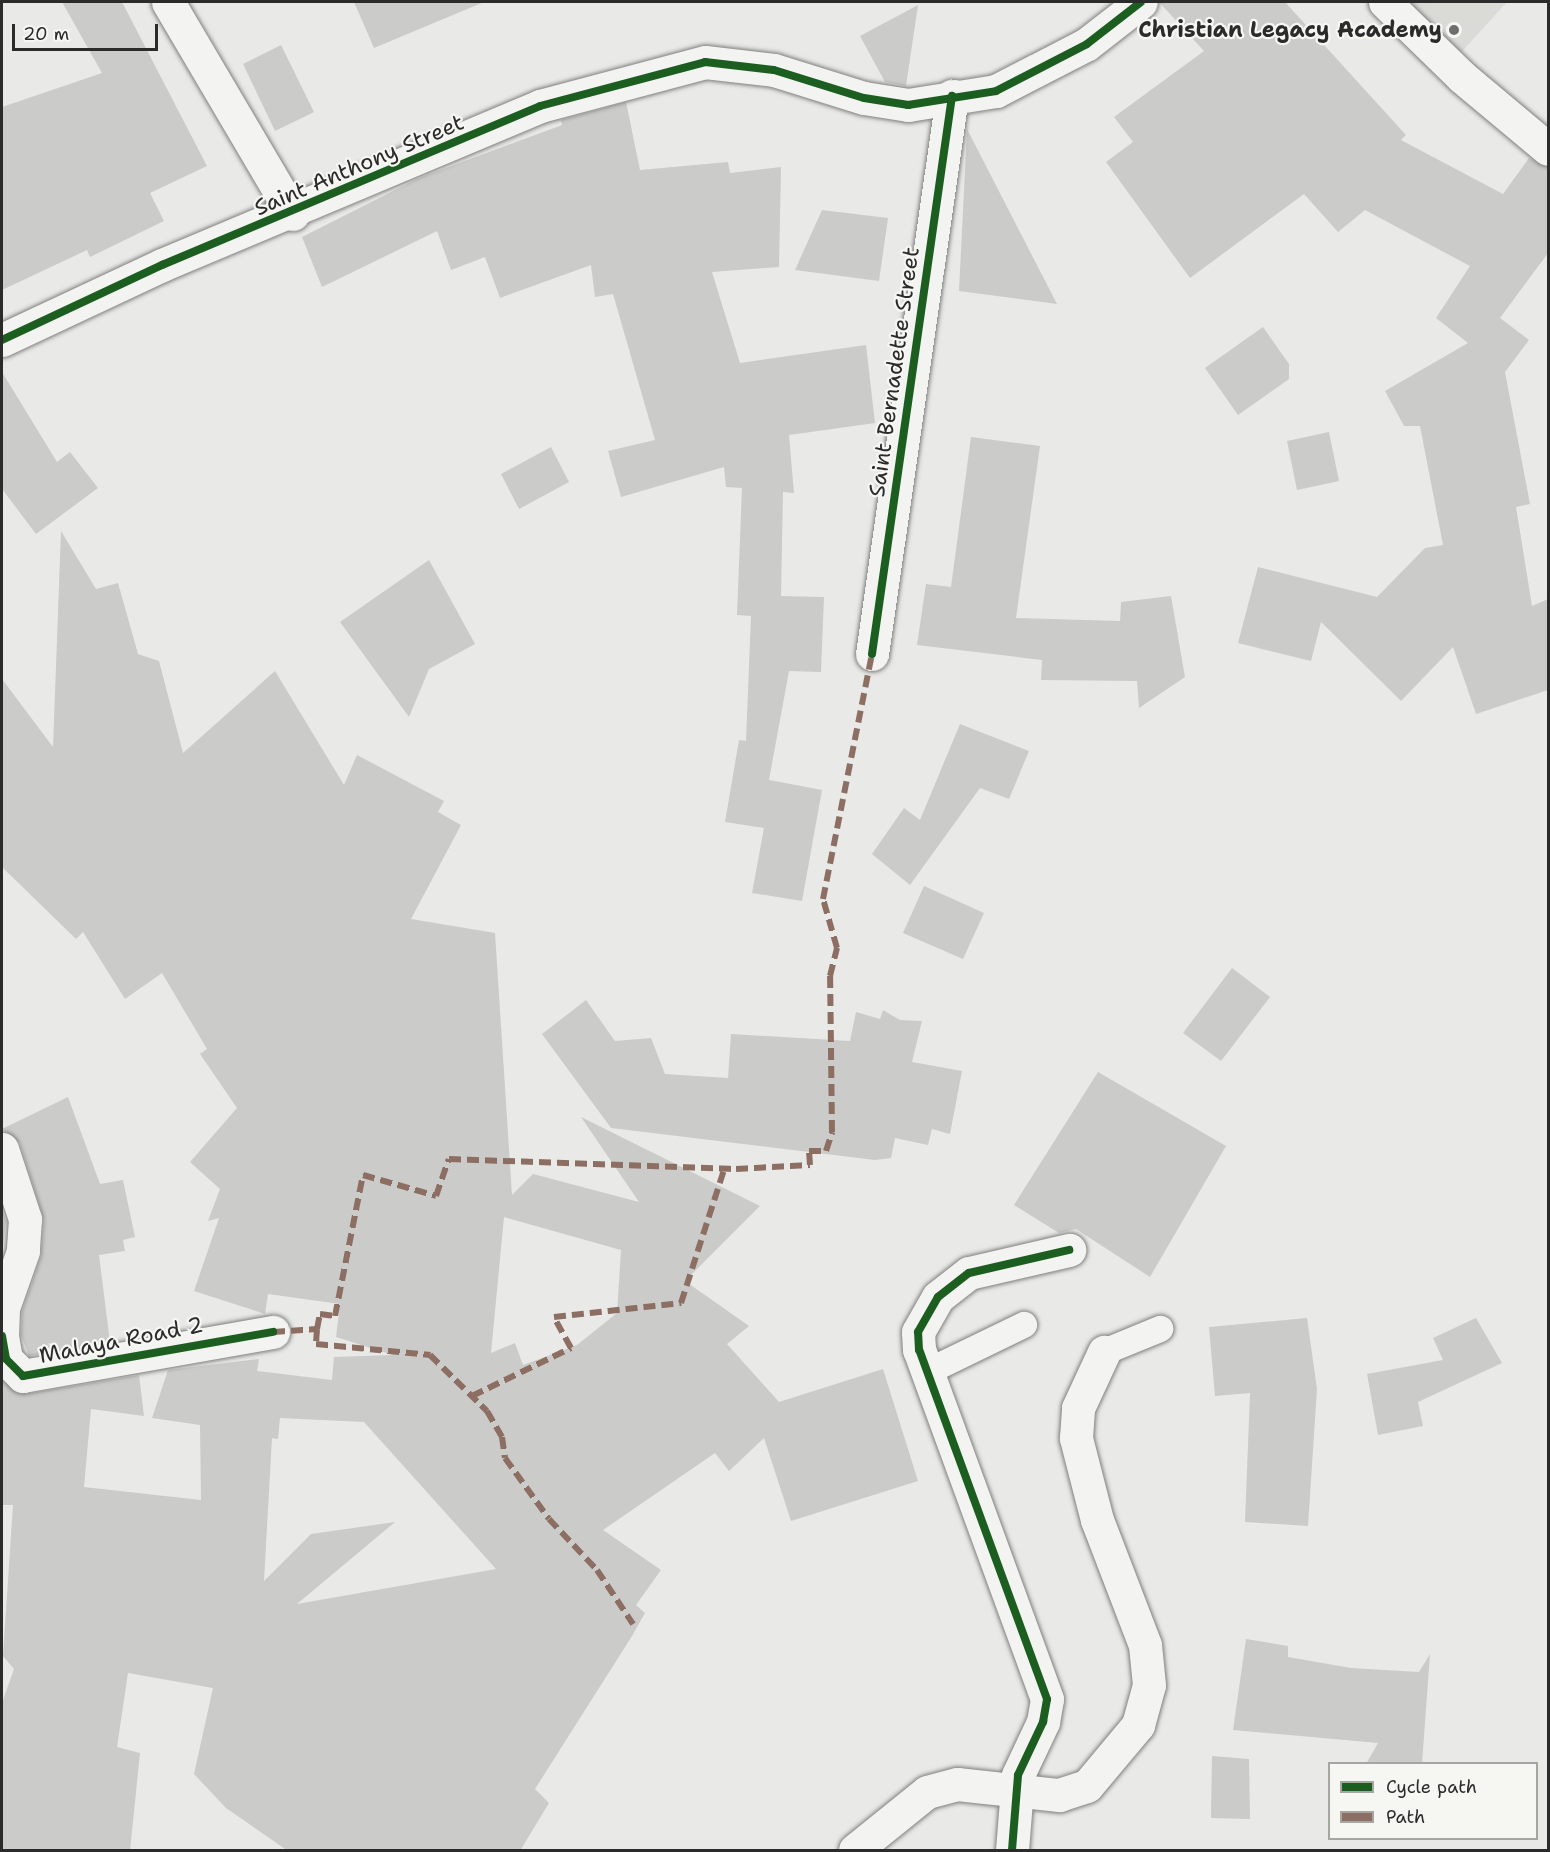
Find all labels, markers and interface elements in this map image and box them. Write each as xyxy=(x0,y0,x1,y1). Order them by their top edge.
scale bar xyxy=(15,12,160,50)
place label: Christian Legacy Academy xyxy=(1138,17,1442,43)
text: 20 m xyxy=(23,22,69,46)
marker: Christian Legacy Academy xyxy=(1447,23,1461,37)
street label: Saint Anthony Street xyxy=(250,109,468,221)
street label: Saint Bernadette Street xyxy=(863,245,925,499)
street label: Malaya Road 2 xyxy=(37,1311,205,1369)
legend xyxy=(1328,1762,1538,1840)
text: Cycle path xyxy=(1386,1775,1477,1799)
text: Path xyxy=(1386,1805,1425,1829)

